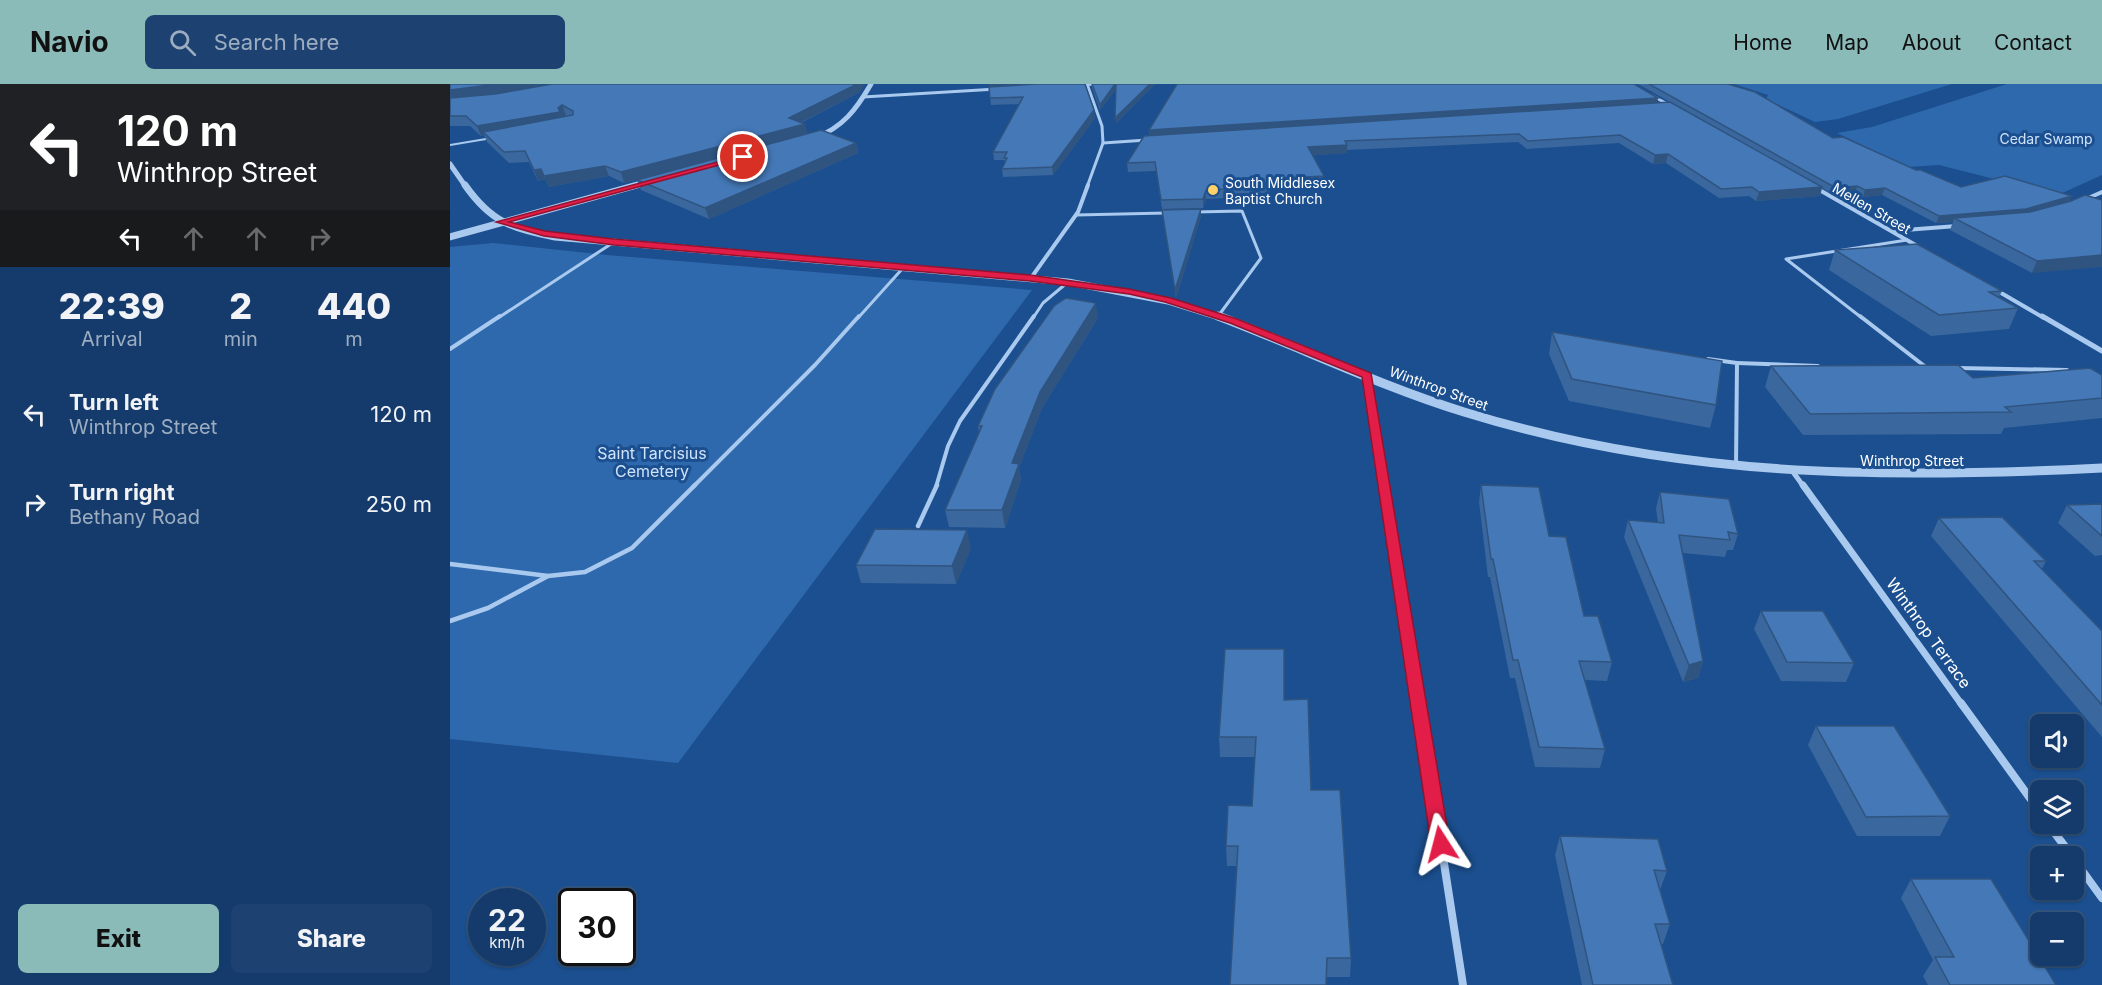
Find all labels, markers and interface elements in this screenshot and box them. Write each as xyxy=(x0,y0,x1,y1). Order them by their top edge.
search box xyxy=(145,15,565,69)
text: Navio xyxy=(30,25,109,59)
icon: search xyxy=(166,26,199,59)
text: Search here xyxy=(214,29,339,55)
text: Home xyxy=(1733,30,1792,55)
text: Map xyxy=(1825,30,1869,55)
text: About xyxy=(1902,30,1961,55)
text: Contact xyxy=(1994,30,2072,55)
text: 120 m xyxy=(117,105,238,156)
icon: left xyxy=(18,108,96,186)
park label: Cedar Swamp xyxy=(1999,130,2093,147)
pin xyxy=(717,131,768,182)
icon: arrive xyxy=(726,140,759,173)
text: Winthrop Street xyxy=(117,156,317,189)
place label: South Middlesex Baptist Church xyxy=(1225,174,1335,207)
street label: Mellen Street xyxy=(1830,179,1914,237)
marker: South Middlesex Baptist Church xyxy=(1206,183,1220,197)
icon: left xyxy=(114,222,147,255)
icon: ahead xyxy=(177,222,210,255)
icon: ahead xyxy=(240,222,273,255)
icon: right xyxy=(303,222,336,255)
text: 22:39 xyxy=(59,284,165,328)
text: 2 xyxy=(229,284,252,328)
text: 440 xyxy=(317,284,391,328)
text: Arrival xyxy=(81,327,143,351)
text: min xyxy=(224,327,258,351)
text: m xyxy=(345,327,363,351)
street label: Winthrop Street xyxy=(1387,362,1491,414)
text: Turn left xyxy=(69,389,159,415)
icon: left xyxy=(18,398,51,431)
text: 120 m xyxy=(370,401,432,427)
text: Winthrop Street xyxy=(69,415,217,439)
park label: Saint Tarcisius Cemetery xyxy=(597,443,707,481)
street label: Winthrop Street xyxy=(1860,452,1964,469)
text: Turn right xyxy=(69,479,175,505)
icon: right xyxy=(18,488,51,521)
text: 250 m xyxy=(366,491,432,517)
text: Bethany Road xyxy=(69,505,200,529)
street label: Winthrop Terrace xyxy=(1882,574,1976,692)
map controls xyxy=(2030,714,2084,966)
button: sound xyxy=(2030,714,2084,768)
button: layers xyxy=(2030,780,2084,834)
position arrow xyxy=(1409,812,1473,876)
button: + xyxy=(2030,846,2084,900)
speed limit sign: 30 xyxy=(558,888,636,966)
text: 22 xyxy=(488,902,526,938)
button: Exit xyxy=(18,904,219,973)
button: Share xyxy=(231,904,432,973)
button: − xyxy=(2030,912,2084,966)
text: km/h xyxy=(489,933,525,952)

